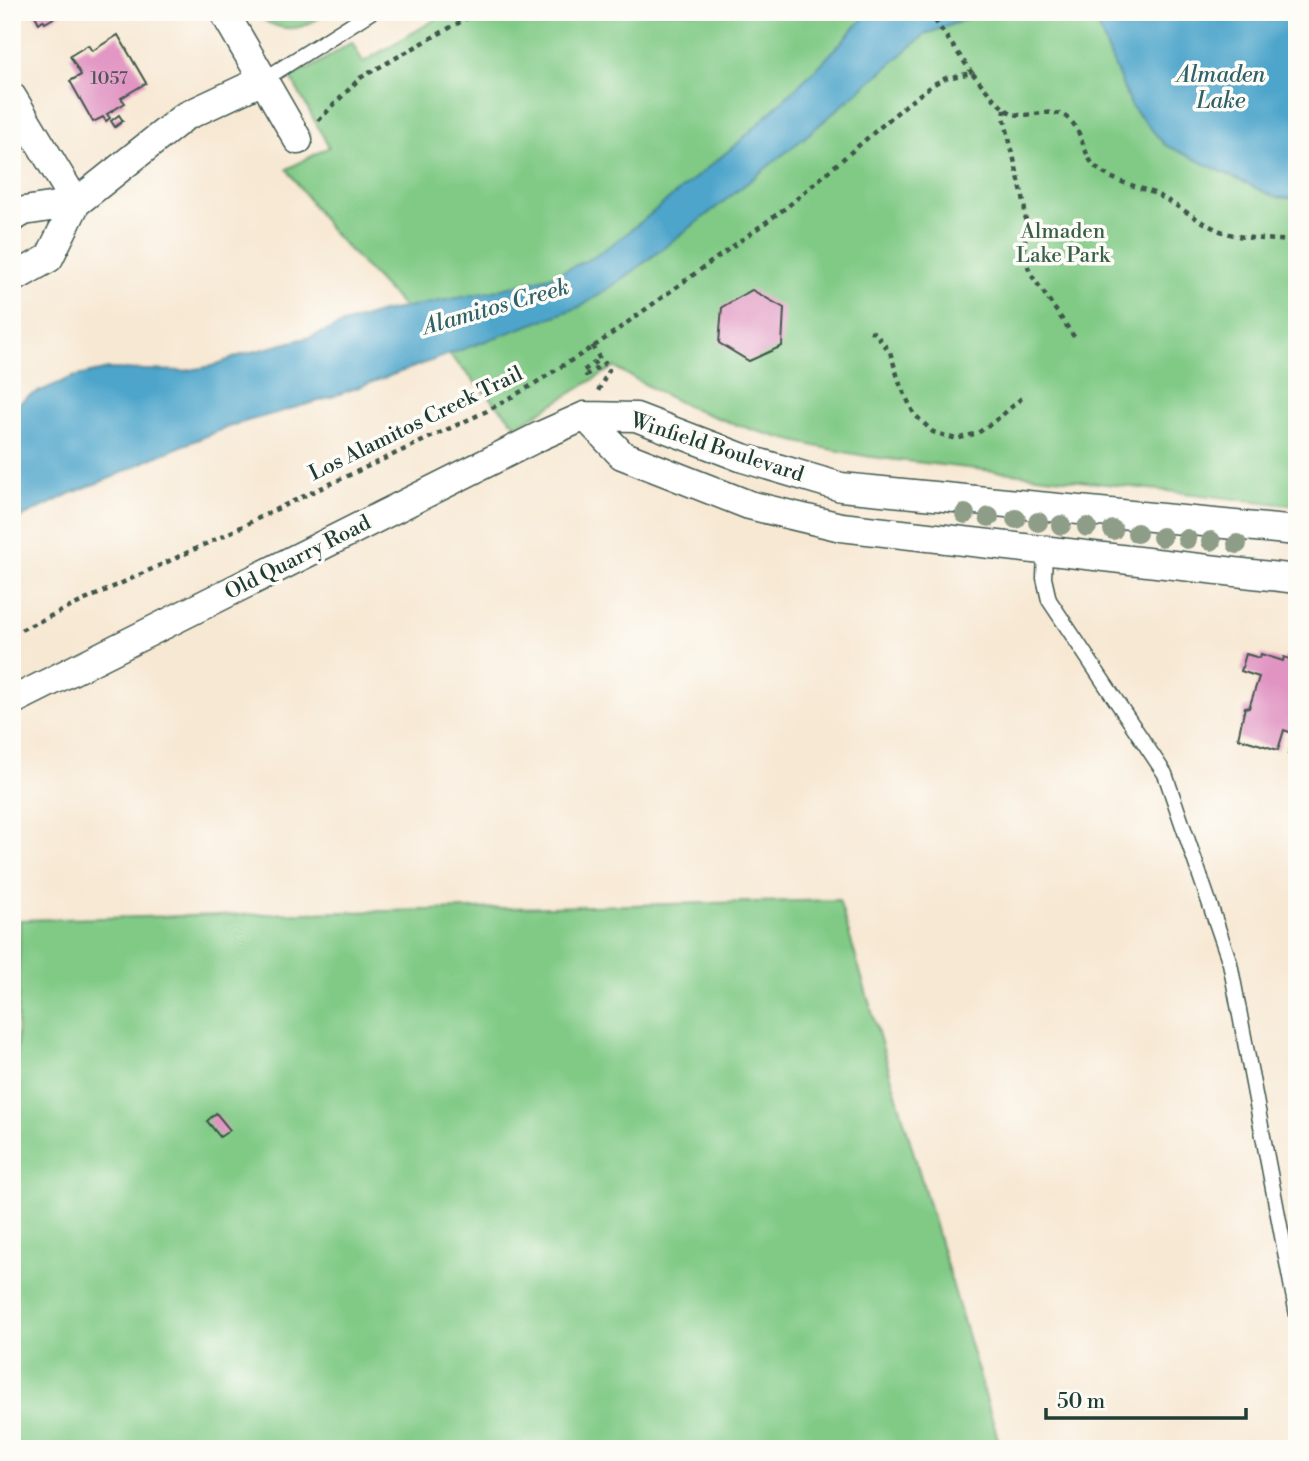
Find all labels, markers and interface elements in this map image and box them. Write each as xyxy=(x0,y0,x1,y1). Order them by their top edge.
water label: Almaden Lake xyxy=(1174,61,1267,115)
house number: 1057 xyxy=(90,67,128,90)
park label: Almaden Lake Park xyxy=(1016,219,1111,269)
water label: Alamitos Creek xyxy=(417,273,572,342)
street label: Los Alamitos Creek Trail xyxy=(305,361,527,487)
street label: Winfield Boulevard xyxy=(626,407,807,488)
street label: Old Quarry Road xyxy=(221,510,375,606)
scale bar xyxy=(1046,1377,1246,1421)
text: 50 m xyxy=(1057,1389,1105,1415)

